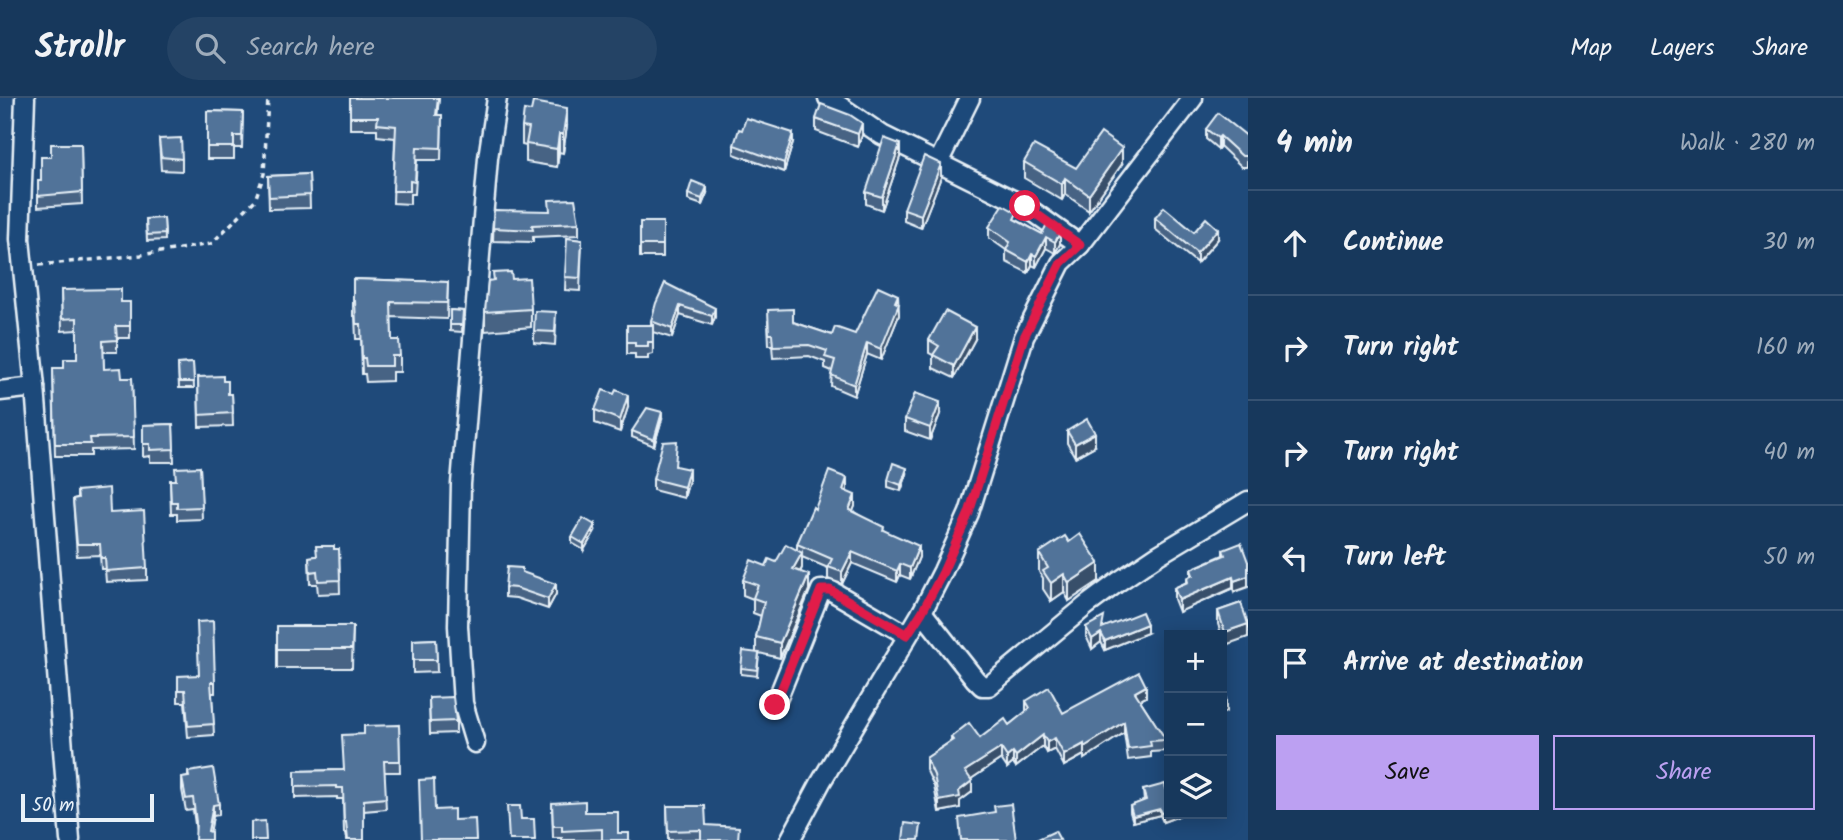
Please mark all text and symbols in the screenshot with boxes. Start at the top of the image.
search box [167,17,657,80]
text: Strollr [35,22,125,75]
text: Search here [247,27,375,69]
icon: search [191,29,229,67]
text: Map [1570,29,1612,68]
text: Layers [1650,29,1714,68]
text: Share [1752,29,1808,68]
text: 4 min [1276,120,1353,168]
text: Walk · 280 m [1680,126,1815,162]
route start [1009,190,1040,221]
text: Continue [1343,222,1444,264]
icon: ahead [1276,224,1314,262]
text: 30 m [1763,225,1815,261]
text: Turn right [1343,327,1459,369]
icon: right [1276,329,1314,367]
text: 160 m [1756,330,1815,366]
text: Turn right [1343,432,1459,474]
icon: right [1276,434,1314,472]
text: 40 m [1763,435,1815,471]
text: Turn left [1343,537,1446,579]
icon: left [1276,539,1314,577]
text: 50 m [1764,540,1815,576]
map controls [1164,630,1227,819]
button: + [1164,630,1227,693]
text: Arrive at destination [1343,642,1583,684]
icon: arrive [1276,644,1314,682]
route end [759,689,790,720]
button: − [1164,693,1227,756]
button: Save [1276,735,1539,810]
button: Share [1553,735,1815,810]
button: layers [1164,756,1227,819]
scale bar [21,791,154,823]
text: 50 m [32,791,74,821]

